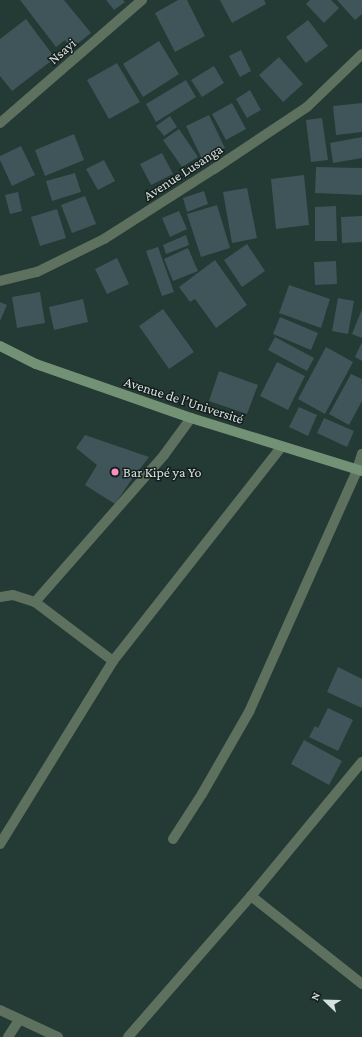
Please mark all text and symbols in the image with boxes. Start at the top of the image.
street label: Nsayi [45,34,79,68]
street label: Avenue Lusanga [140,140,226,204]
street label: Avenue de l’Université [122,373,246,427]
place label: Bar Kipé ya Yo [123,464,201,480]
marker: Bar Kipé ya Yo [110,467,120,477]
north arrow [306,981,346,1021]
text: N [308,991,322,1002]

